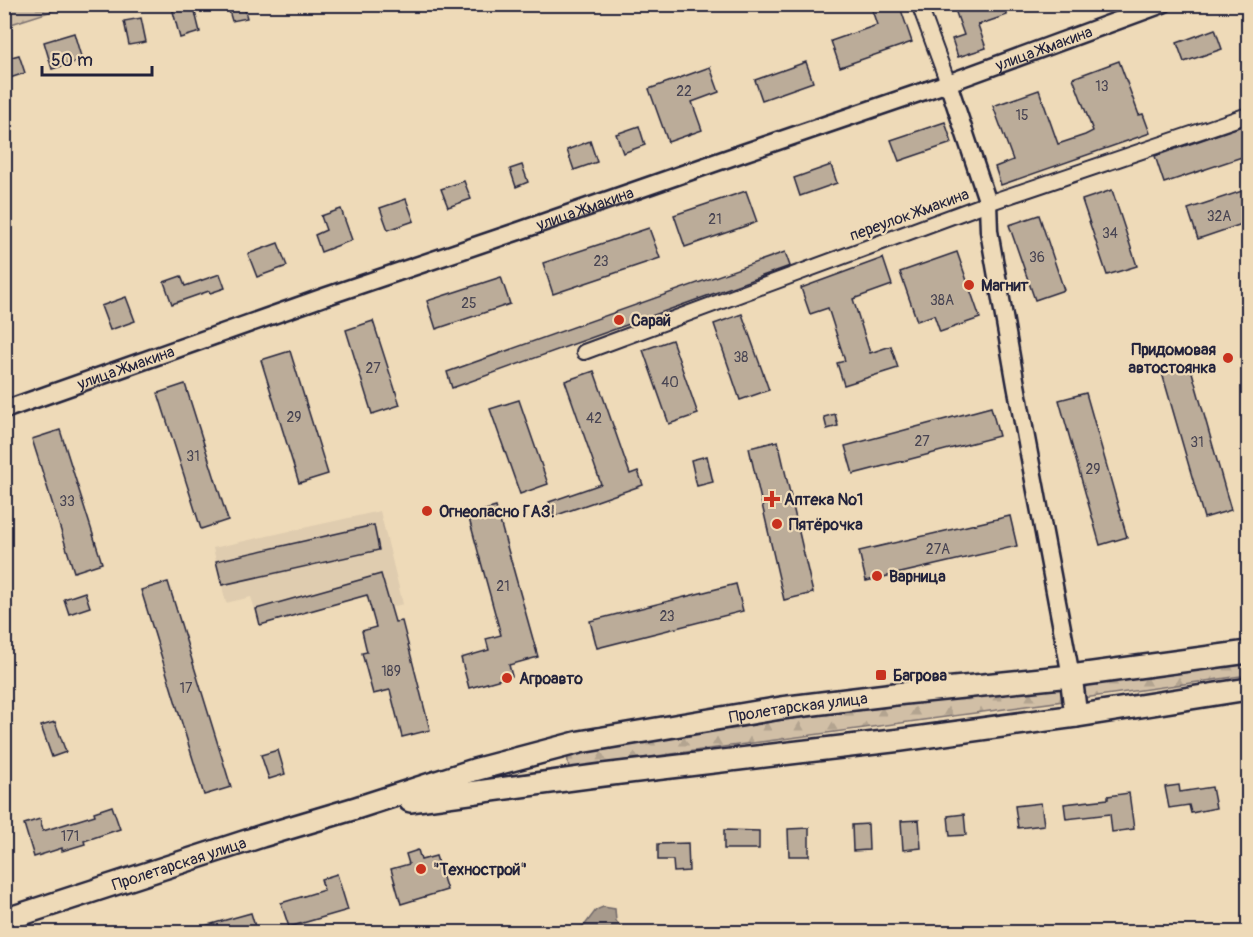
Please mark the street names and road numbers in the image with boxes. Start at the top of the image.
street label: улица Жмакина [992,22,1095,76]
street label: улица Жмакина [533,183,637,235]
street label: переулок Жмакина [847,184,972,246]
street label: улица Жмакина [74,342,177,395]
street label: Пролетарская улица [727,688,869,728]
street label: Пролетарская улица [110,833,249,895]

